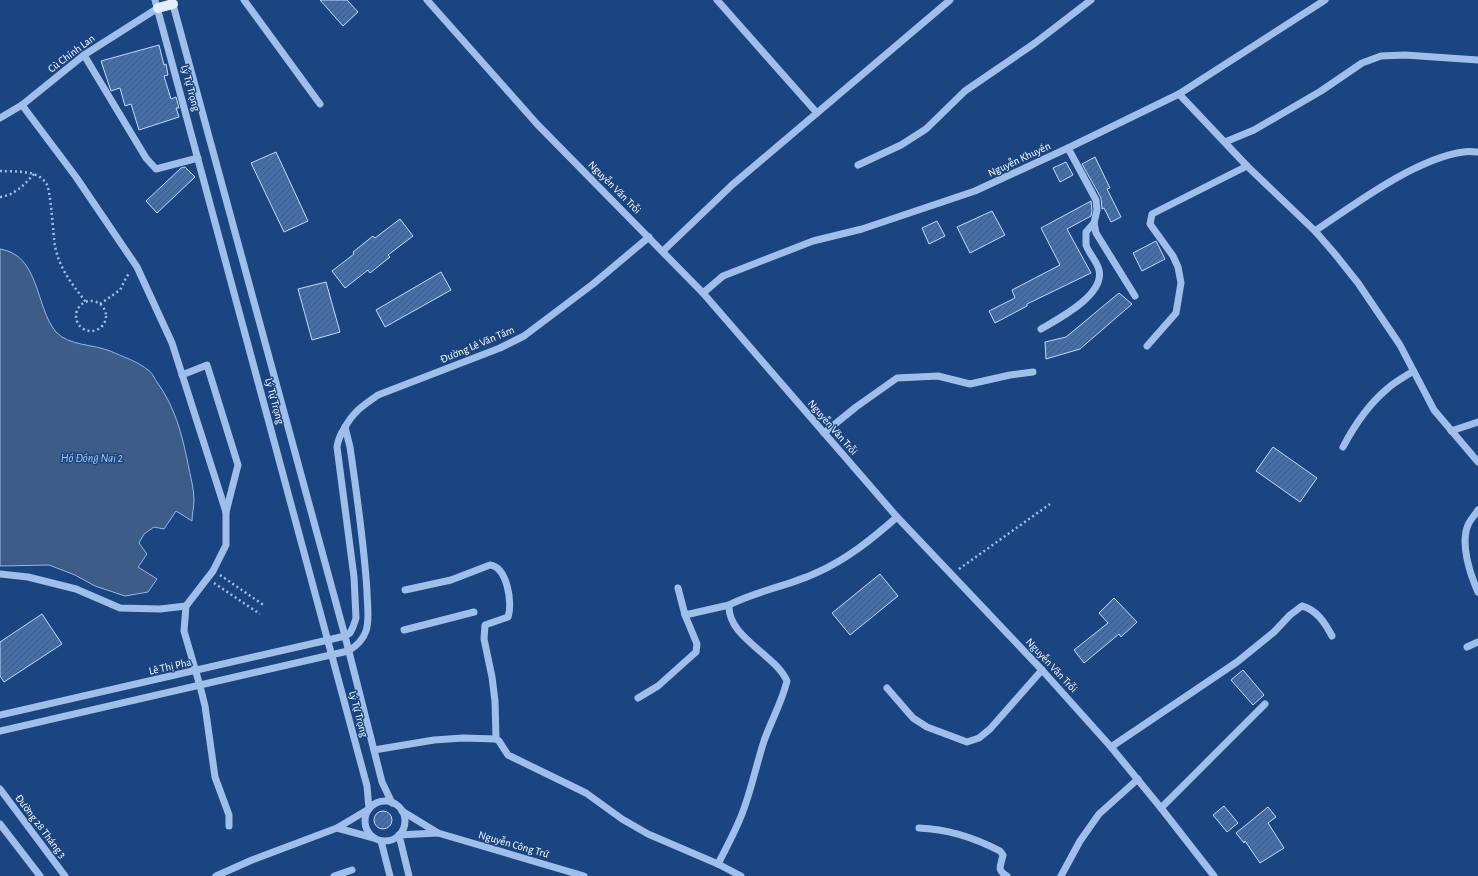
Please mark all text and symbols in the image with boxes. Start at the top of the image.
street label: Cù Chính Lan [46,32,97,75]
street label: Lý Tự Trọng [179,64,202,113]
street label: Nguyễn Khuyến [986,140,1052,179]
street label: Nguyễn Văn Trỗi [586,159,643,216]
street label: Đường Lê Văn Tám [439,324,516,365]
street label: Lý Tự Trọng [263,377,286,426]
street label: Nguyễn Văn Trỗi [806,397,860,457]
water label: Hồ Đồng Nai 2 [61,452,123,464]
street label: Nguyễn Văn Trỗi [1024,636,1079,695]
street label: Lê Thị Pha [148,656,192,677]
street label: Lý Tự Trọng [347,690,370,739]
street label: Đường 28 Tháng 3 [13,792,68,861]
street label: Nguyễn Công Trứ [477,829,551,860]

